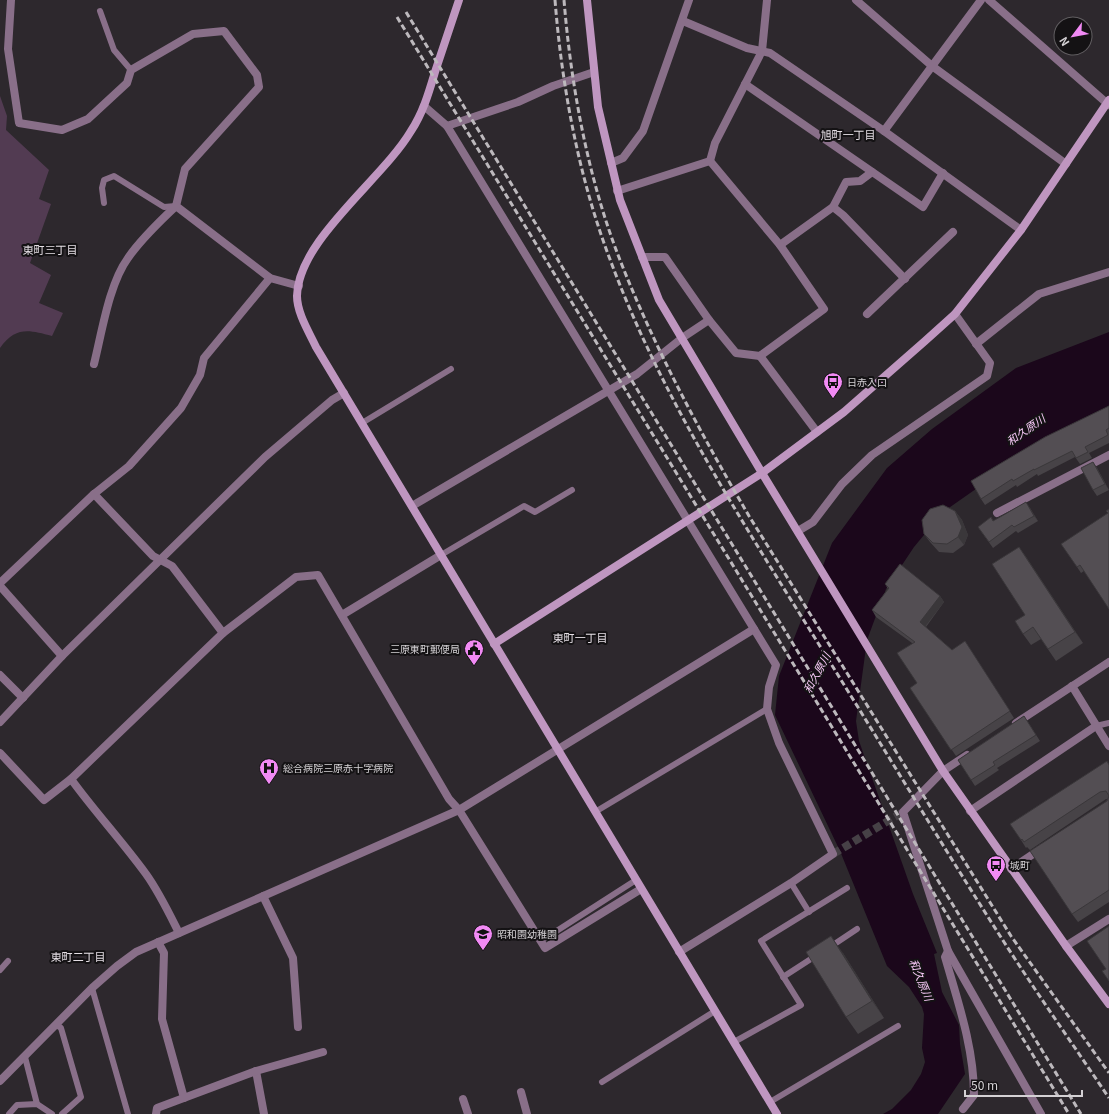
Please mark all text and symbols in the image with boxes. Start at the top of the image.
north arrow [1053,16,1093,56]
text: N [1055,34,1073,50]
district label: 旭町一丁目 [821,126,876,142]
district label: 東町三丁目 [23,241,78,257]
bus stop icon: 日赤入口 [822,371,844,399]
place label: 日赤入口 [847,374,887,389]
water label: 和久原川 [1003,409,1049,448]
district label: 東町一丁目 [553,629,608,645]
public building icon: 三原東町郵便局 [463,638,485,666]
place label: 三原東町郵便局 [390,641,460,656]
water label: 和久原川 [799,648,834,696]
hospital icon: 総合病院三原赤十字病院 [258,757,280,785]
place label: 総合病院三原赤十字病院 [283,760,393,775]
bus stop icon: 城町 [985,854,1007,882]
place label: 城町 [1010,857,1030,872]
school or university icon: 昭和園幼稚園 [472,923,494,951]
place label: 昭和園幼稚園 [497,926,557,941]
district label: 東町二丁目 [51,948,106,964]
water label: 和久原川 [906,956,938,1004]
scale bar [965,1072,1082,1098]
text: 50 m [971,1076,998,1093]

